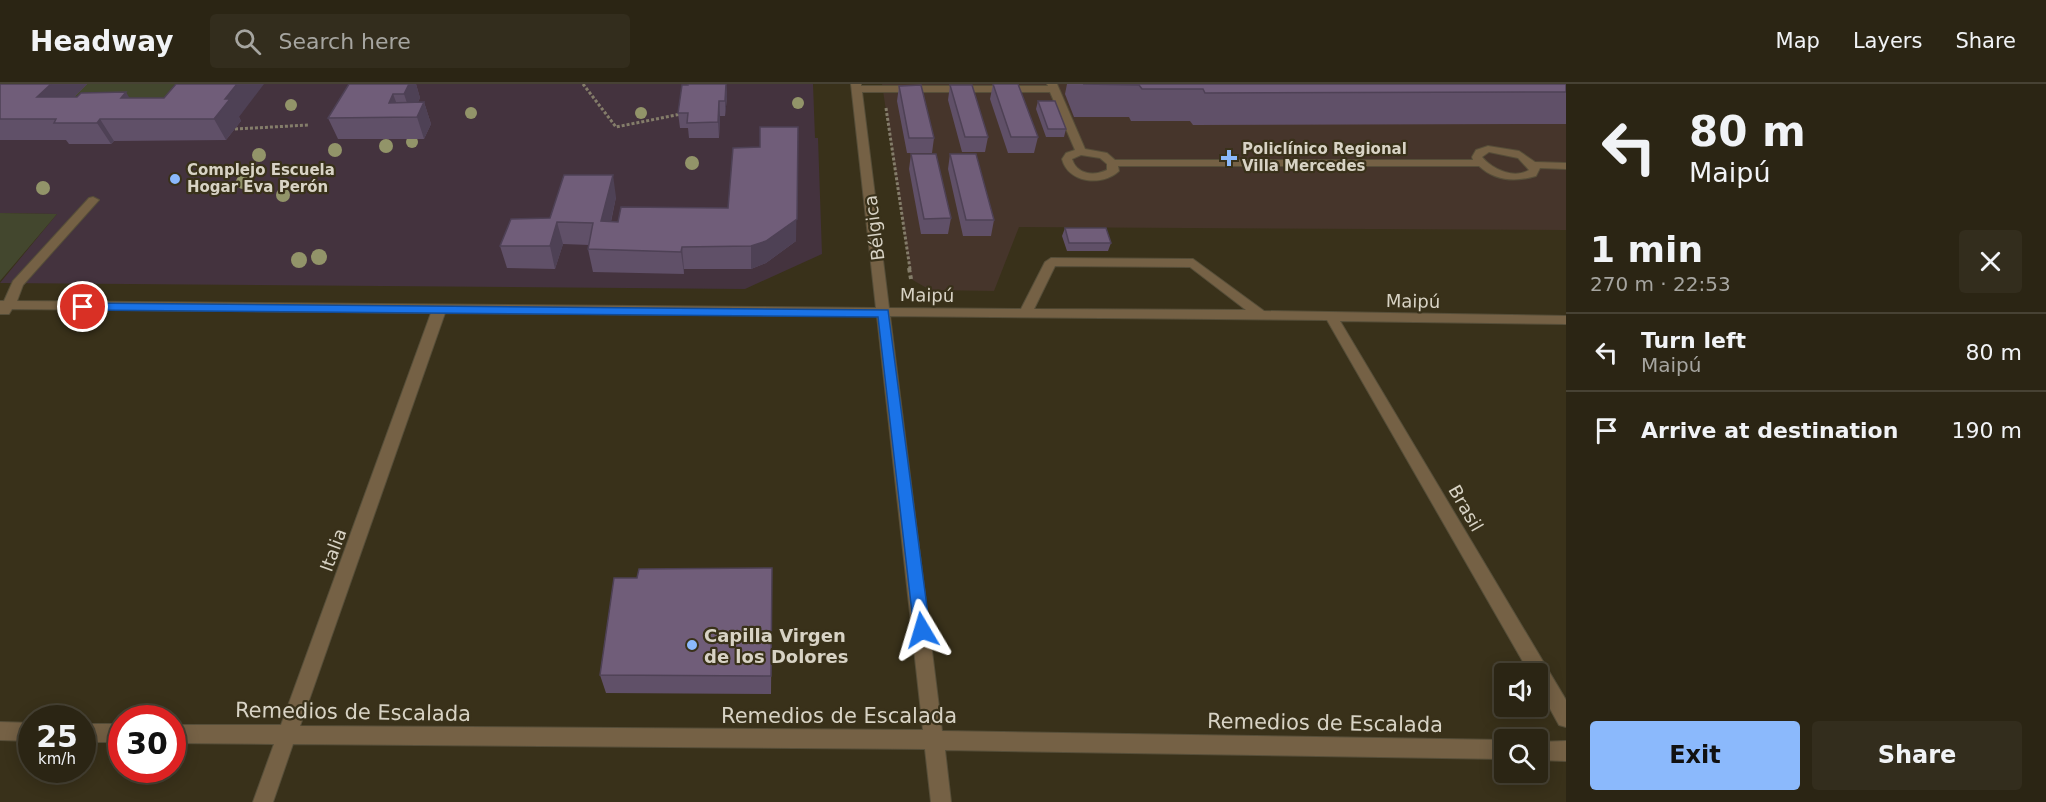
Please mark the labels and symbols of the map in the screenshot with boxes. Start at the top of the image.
place label: Policlínico Regional Villa Mercedes [1242,140,1407,175]
marker: Policlínico Regional Villa Mercedes [1220,149,1238,167]
place label: Complejo Escuela Hogar Eva Perón [187,161,335,196]
marker: Complejo Escuela Hogar Eva Perón [168,172,182,186]
street label: Bélgica [860,194,888,262]
pin [57,281,108,332]
street label: Maipú [900,284,954,306]
street label: Maipú [1386,290,1440,312]
street label: Brasil [1444,481,1488,535]
street label: Italia [316,526,350,574]
position arrow [890,598,954,662]
place label: Capilla Virgen de los Dolores [704,625,849,667]
marker: Capilla Virgen de los Dolores [685,638,699,652]
street label: Remedios de Escalada [235,698,471,726]
street label: Remedios de Escalada [721,704,957,728]
speed limit sign: 30 [108,705,186,783]
street label: Remedios de Escalada [1207,709,1443,737]

